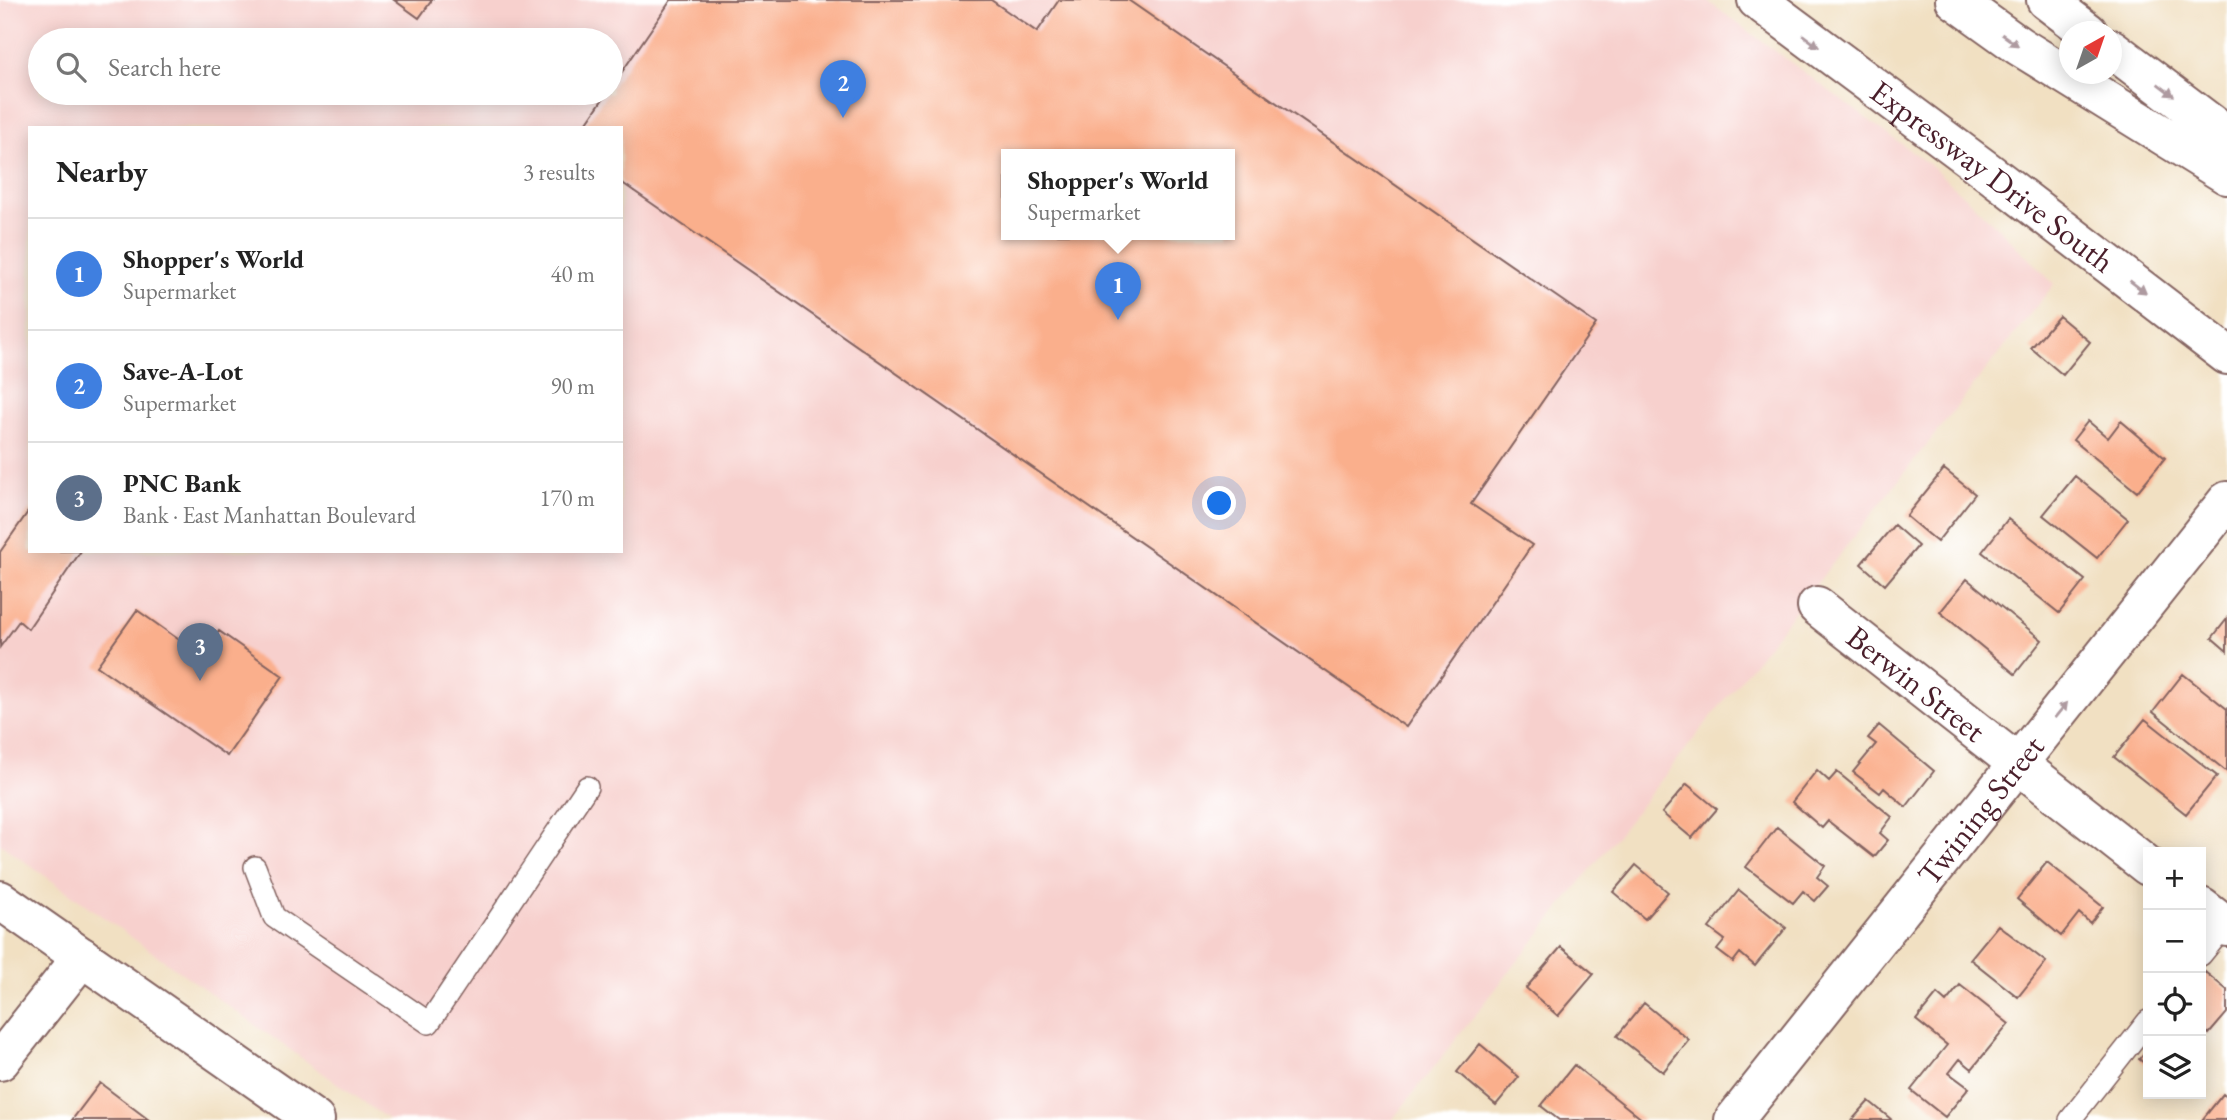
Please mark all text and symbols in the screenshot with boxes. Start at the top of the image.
north arrow [2059,21,2122,84]
search box [28,28,623,105]
one-way arrow [1802,33,1820,48]
one-way arrow [2001,33,2019,47]
icon: search [52,48,90,86]
text: Search here [108,50,221,84]
pin: 2 [820,60,866,118]
street label: Expressway Drive South [1862,70,2123,282]
one-way arrow [2157,83,2175,97]
popup [1001,149,1235,240]
text: Nearby [56,152,148,191]
text: 3 results [523,157,595,187]
text: Shopper's World [1027,163,1209,197]
text: Supermarket [1027,197,1141,227]
text: Shopper's World [123,242,304,276]
text: 1 [73,259,85,289]
text: 40 m [550,259,595,289]
pin: 1 [1095,262,1141,320]
text: Supermarket [123,276,236,306]
one-way arrow [2129,280,2147,295]
text: Save-A-Lot [123,354,243,388]
text: 2 [73,371,85,401]
text: 90 m [550,371,595,401]
text: Supermarket [123,388,236,418]
text: PNC Bank [123,466,241,500]
text: 3 [73,483,85,513]
text: 170 m [539,483,595,513]
your location [1202,486,1236,520]
text: Bank · East Manhattan Boulevard [123,500,416,530]
street label: Berwin Street [1838,616,1994,751]
pin: 3 [177,623,223,681]
one-way arrow [2053,701,2067,719]
street label: Twining Street [1908,727,2053,894]
map controls [2143,847,2206,1099]
button: + [2143,847,2206,910]
button: − [2143,910,2206,973]
button: locate [2143,973,2206,1036]
button: layers [2143,1036,2206,1099]

